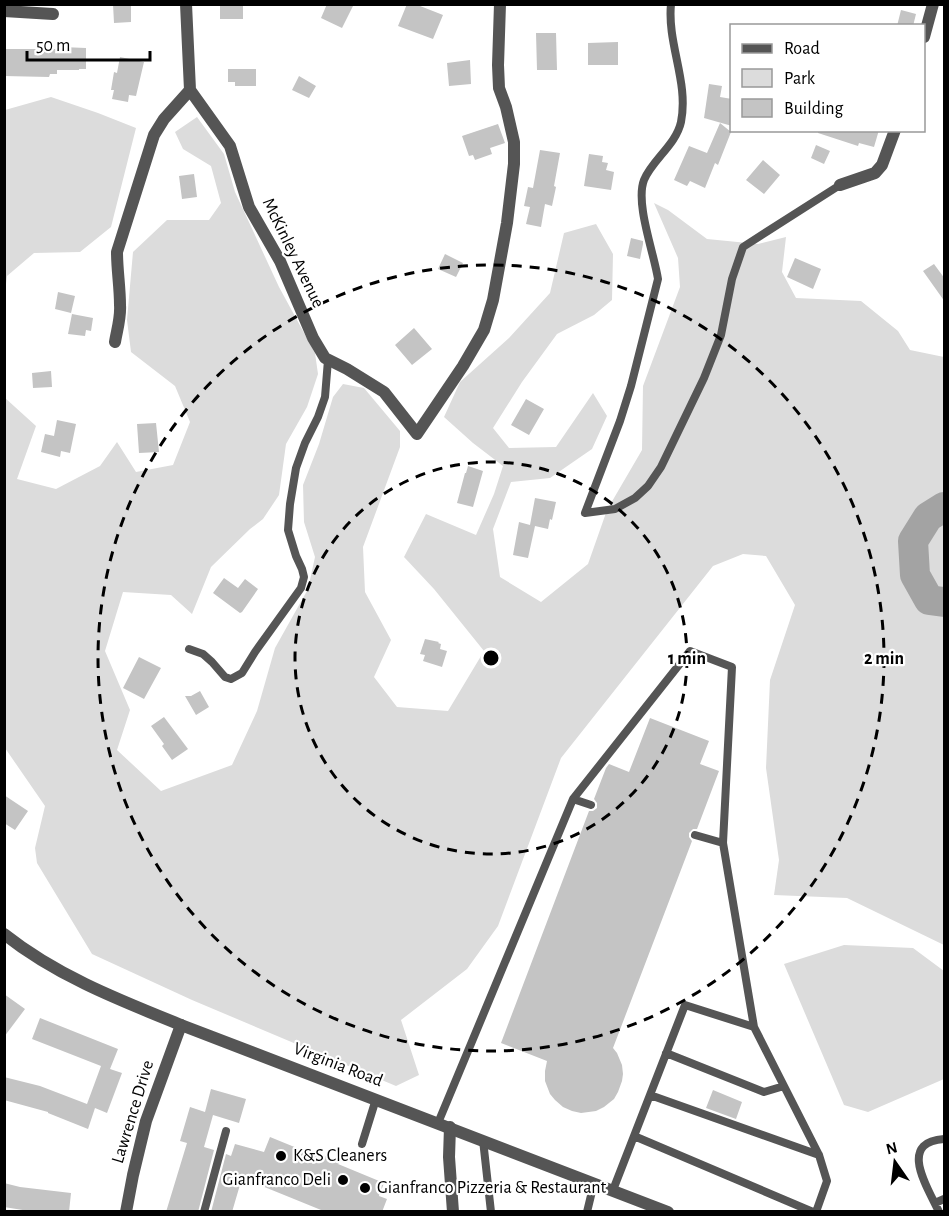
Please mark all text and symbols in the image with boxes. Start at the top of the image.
scale bar [27,24,150,62]
legend [730,24,925,132]
text: 50 m [36,37,70,55]
text: Road [784,40,820,58]
text: Park [784,70,816,88]
text: Building [784,100,844,118]
street label: McKinley Avenue [259,195,327,311]
centre of rings [481,648,501,668]
text: 1 min [668,650,706,668]
text: 2 min [864,650,904,668]
street label: Virginia Road [291,1040,385,1090]
street label: Lawrence Drive [109,1058,157,1166]
north arrow [865,1132,925,1192]
text: N [884,1139,899,1158]
place label: K&S Cleaners [293,1147,387,1165]
marker: K&S Cleaners [274,1149,288,1163]
place label: Gianfranco Deli [223,1171,331,1189]
marker: Gianfranco Deli [336,1173,350,1187]
place label: Gianfranco Pizzeria & Restaurant [377,1179,607,1197]
marker: Gianfranco Pizzeria & Restaurant [358,1181,372,1195]

